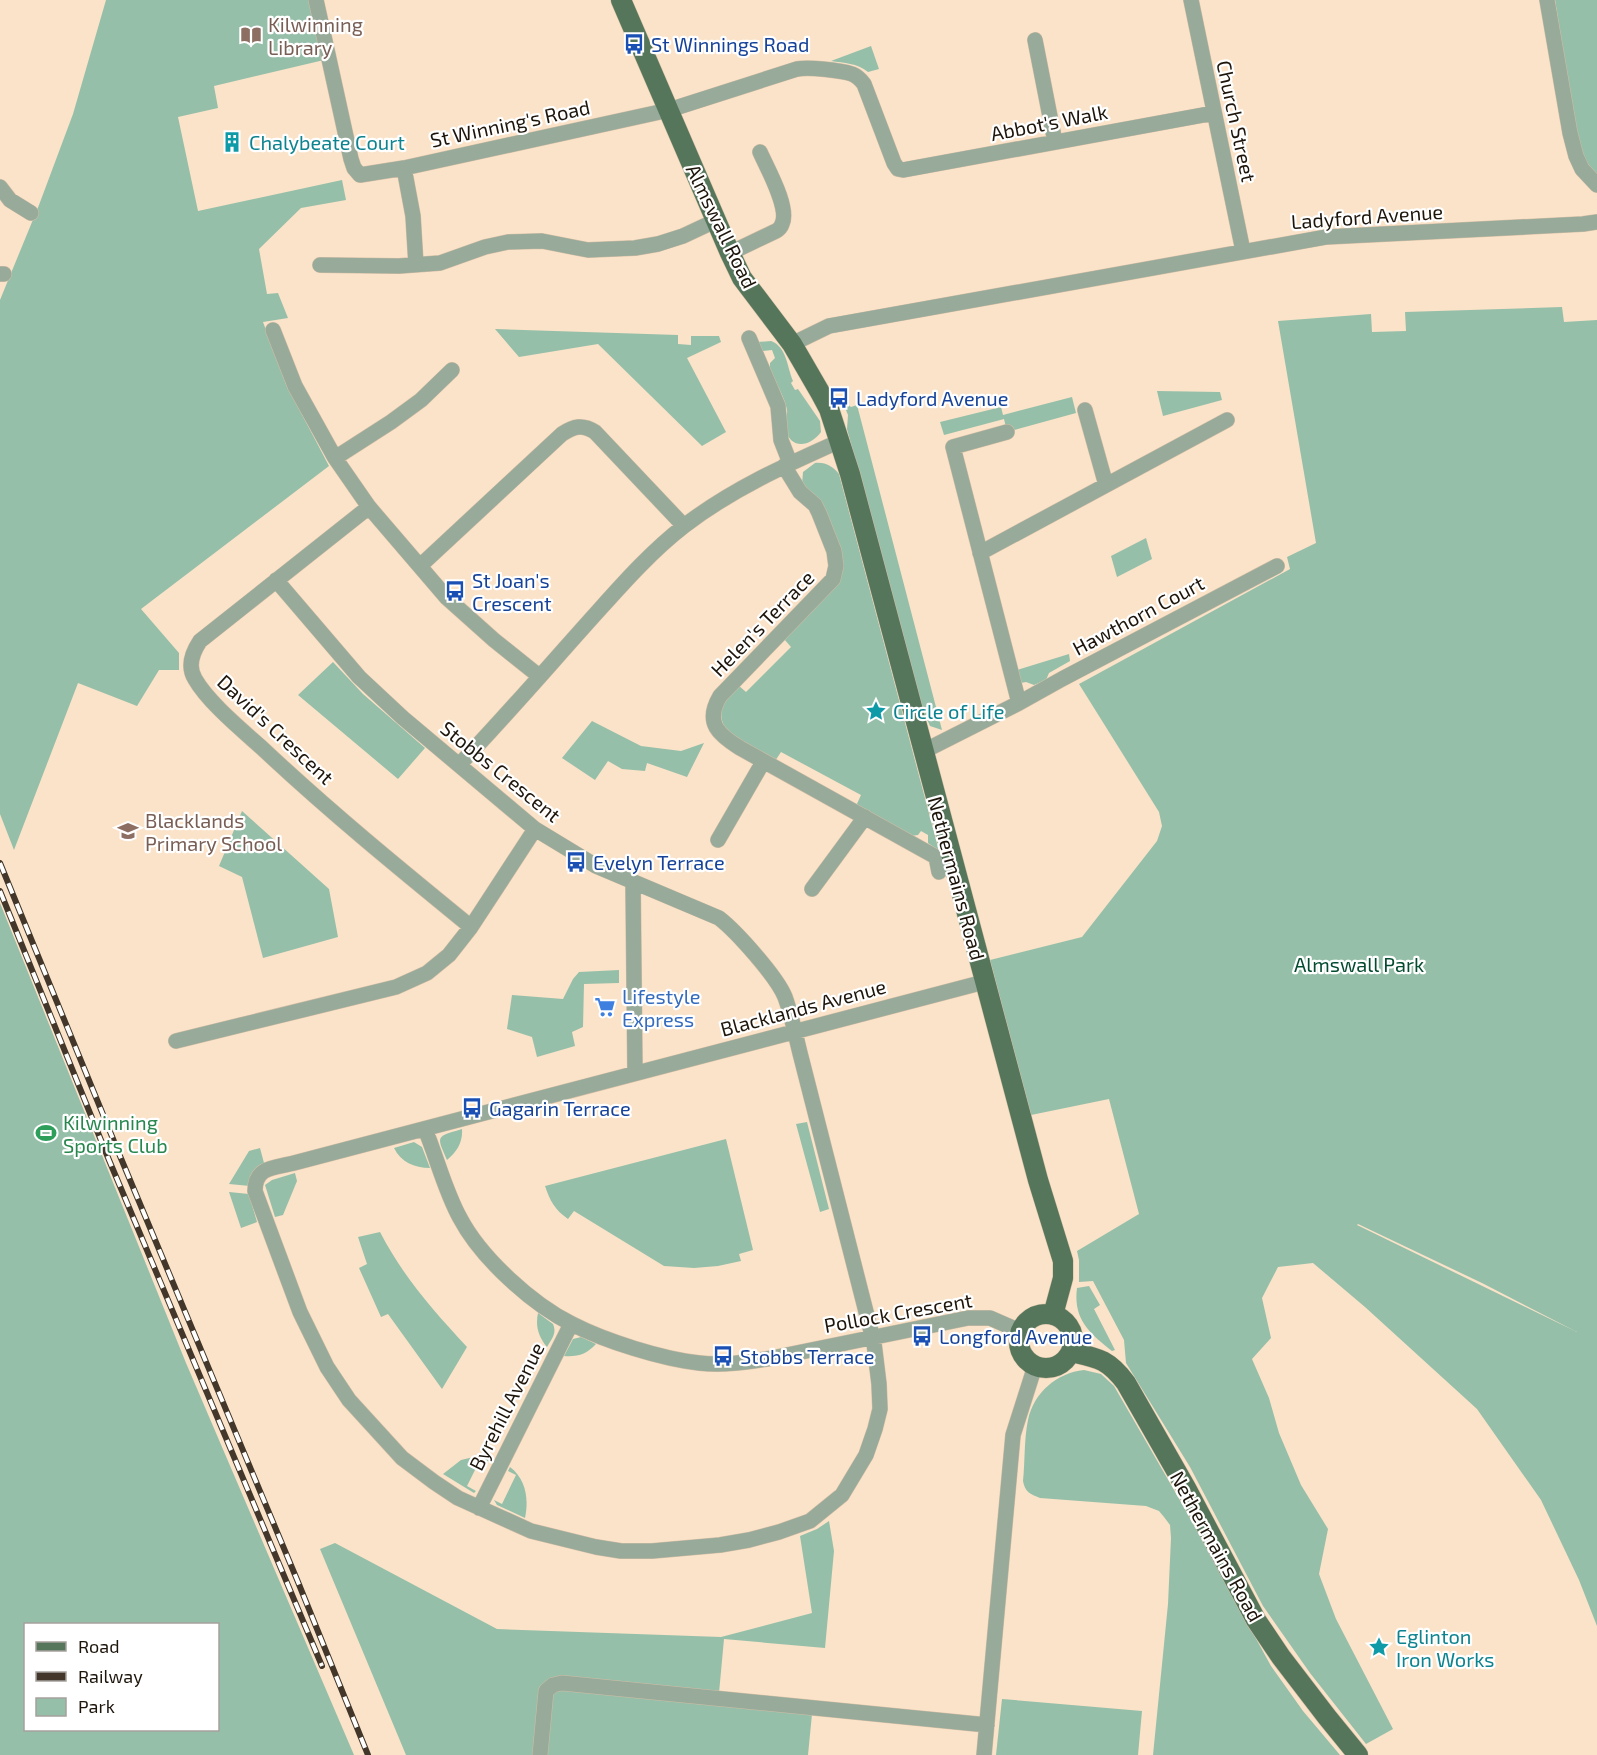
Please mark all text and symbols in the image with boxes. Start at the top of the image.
place label: Kilwinning Library [268,12,363,59]
library icon: Kilwinning Library [239,23,263,47]
bus stop icon: St Winnings Road [622,32,646,56]
place label: St Winnings Road [651,32,810,56]
street label: Church Street [1212,58,1262,184]
street label: St Winning's Road [428,94,592,152]
street label: Abbot's Walk [989,99,1109,145]
building icon: Chalybeate Court [220,130,244,154]
place label: Chalybeate Court [249,130,405,154]
street label: Almswall Road [682,160,762,292]
street label: Ladyford Avenue [1290,199,1444,233]
bus stop icon: Ladyford Avenue [827,386,851,410]
place label: Ladyford Avenue [856,386,1008,410]
street label: Helen's Terrace [705,565,819,681]
place label: St Joan's Crescent [472,568,552,615]
street label: Hawthorn Court [1068,570,1208,660]
bus stop icon: St Joan's Crescent [443,579,467,603]
street label: David's Crescent [213,669,339,789]
place icon: Circle of Life [864,699,888,723]
place label: Circle of Life [893,699,1004,723]
street label: Stobbs Crescent [436,715,566,827]
street label: Nethermains Road [924,793,990,963]
place label: Blacklands Primary School [145,808,282,855]
school or university icon: Blacklands Primary School [116,819,140,843]
bus stop icon: Evelyn Terrace [564,850,588,874]
place label: Evelyn Terrace [593,850,725,874]
park label: Almswall Park [1294,952,1424,976]
street label: Blacklands Avenue [718,973,888,1041]
place label: Lifestyle Express [622,984,700,1031]
supermarket icon: Lifestyle Express [593,995,617,1019]
bus stop icon: Gagarin Terrace [460,1096,484,1120]
place label: Gagarin Terrace [489,1096,631,1120]
place label: Kilwinning Sports Club [63,1110,168,1157]
sports icon: Kilwinning Sports Club [34,1121,58,1145]
street label: Pollock Crescent [822,1287,974,1337]
bus stop icon: Longford Avenue [910,1324,934,1348]
place label: Longford Avenue [939,1324,1092,1348]
street label: Byrehill Avenue [463,1338,549,1474]
bus stop icon: Stobbs Terrace [711,1344,735,1368]
place label: Stobbs Terrace [740,1344,875,1368]
street label: Nethermains Road [1166,1466,1268,1626]
legend [24,1623,219,1731]
place label: Eglinton Iron Works [1396,1624,1495,1671]
text: Road [78,1635,119,1657]
place icon: Eglinton Iron Works [1367,1635,1391,1659]
text: Railway [78,1665,143,1687]
text: Park [78,1695,115,1717]

